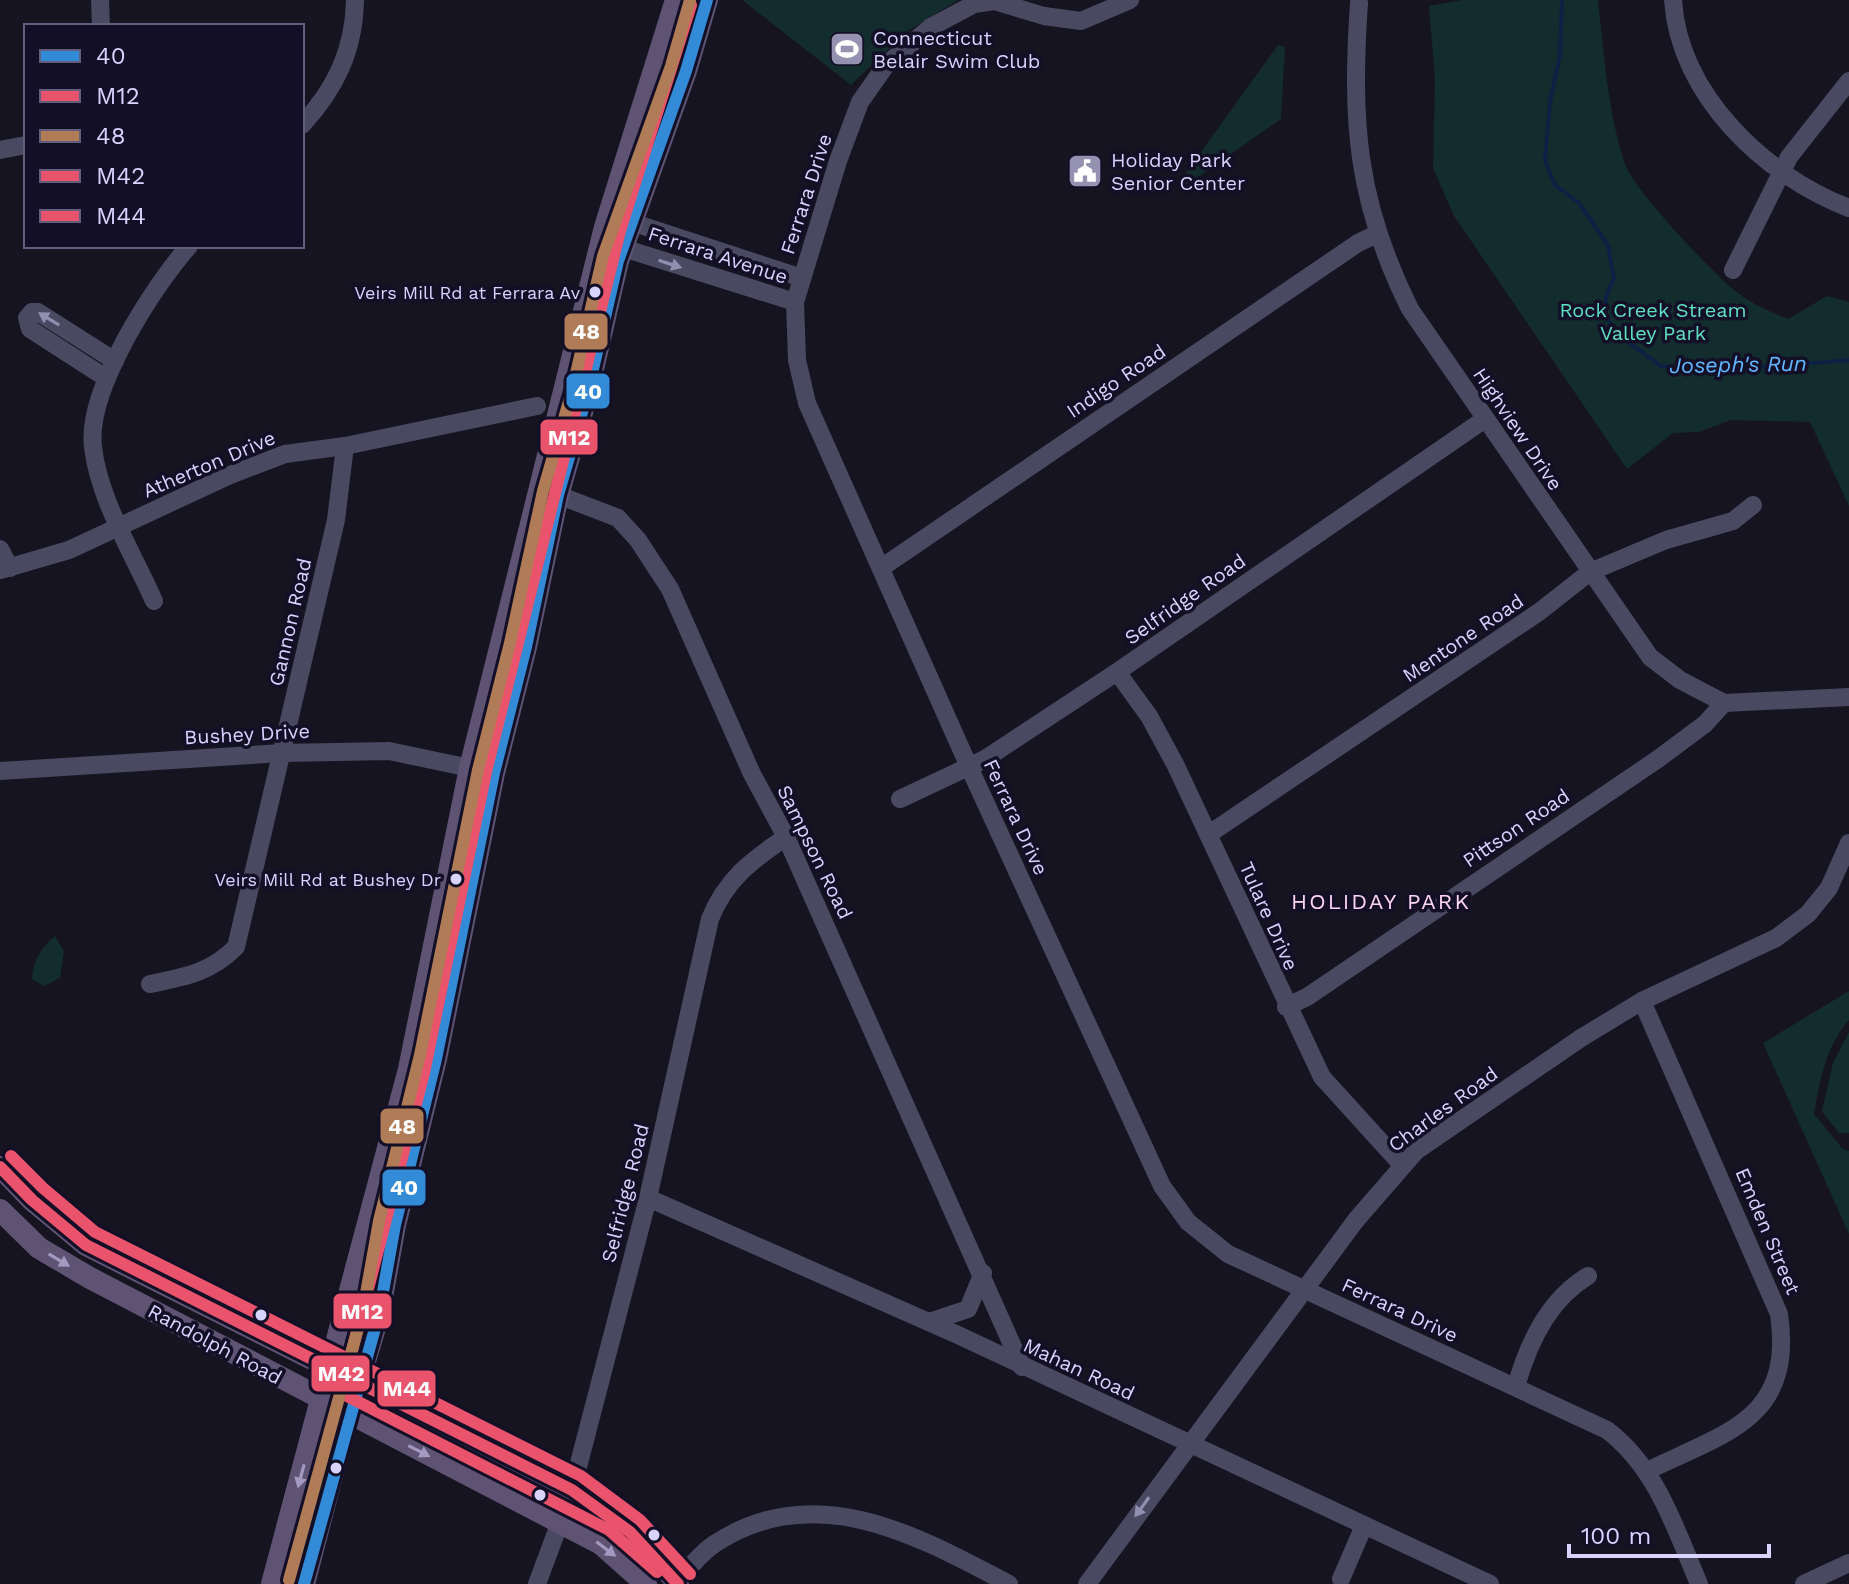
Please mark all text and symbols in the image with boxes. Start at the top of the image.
legend [24,24,304,248]
place label: Connecticut Belair Swim Club [873,26,1040,73]
sports icon: Connecticut Belair Swim Club [828,30,866,68]
text: 40 [96,42,126,70]
text: M12 [96,82,140,110]
text: 48 [96,122,125,150]
street label: Ferrara Drive [775,131,837,257]
place label: Holiday Park Senior Center [1111,148,1245,195]
public building icon: Holiday Park Senior Center [1066,152,1104,190]
text: M42 [96,162,145,190]
text: M44 [96,202,146,230]
street label: Ferrara Avenue [645,221,791,289]
one-way arrow [658,259,682,271]
place label: Veirs Mill Rd at Ferrara Av [354,282,581,303]
marker: Veirs Mill Rd at Ferrara Av [587,284,603,300]
park label: Rock Creek Stream Valley Park [1559,298,1747,345]
line badge: 48 [563,312,609,351]
one-way arrow [38,313,60,327]
text: 48 [572,319,600,344]
street label: Indigo Road [1062,339,1170,423]
water label: Joseph's Run [1669,351,1807,378]
street label: Highview Drive [1468,363,1568,495]
line badge: 40 [565,372,611,410]
text: 40 [574,379,602,404]
line badge: M12 [539,418,599,456]
street label: Atherton Drive [139,425,279,503]
text: M12 [548,425,590,450]
street label: Selfridge Road [1120,548,1250,650]
street label: Gannon Road [264,556,316,688]
street label: Mentone Road [1398,589,1528,687]
street label: Bushey Drive [184,719,310,749]
street label: Ferrara Drive [979,755,1053,879]
street label: Sampson Road [772,781,858,923]
street label: Pittson Road [1458,784,1574,872]
street label: Tulare Drive [1234,858,1304,974]
place label: Veirs Mill Rd at Bushey Dr [214,869,441,890]
marker: Veirs Mill Rd at Bushey Dr [448,871,464,887]
district label: HOLIDAY PARK [1291,889,1471,914]
street label: Charles Road [1384,1061,1502,1157]
line badge: 48 [379,1107,425,1145]
text: 48 [388,1114,416,1139]
street label: Selfridge Road [596,1121,654,1265]
street label: Emden Street [1731,1164,1806,1299]
line badge: 40 [381,1168,427,1207]
text: 40 [390,1175,418,1200]
one-way arrow [48,1253,70,1267]
street label: Ferrara Drive [1338,1273,1462,1347]
line badge: M12 [332,1292,393,1330]
street label: Randolph Road [144,1299,286,1389]
text: M12 [341,1299,383,1324]
unlabelled marker [253,1307,269,1323]
street label: Mahan Road [1020,1333,1138,1405]
line badge: M42 [310,1354,371,1393]
text: M42 [317,1361,365,1386]
line badge: M44 [376,1369,437,1408]
text: M44 [383,1376,431,1401]
one-way arrow [407,1444,430,1458]
unlabelled marker [328,1460,344,1476]
one-way arrow [294,1465,307,1489]
unlabelled marker [532,1487,548,1503]
one-way arrow [1135,1496,1151,1517]
scale bar [1569,1508,1769,1558]
text: 100 m [1581,1522,1651,1550]
unlabelled marker [646,1527,662,1543]
one-way arrow [595,1541,617,1557]

